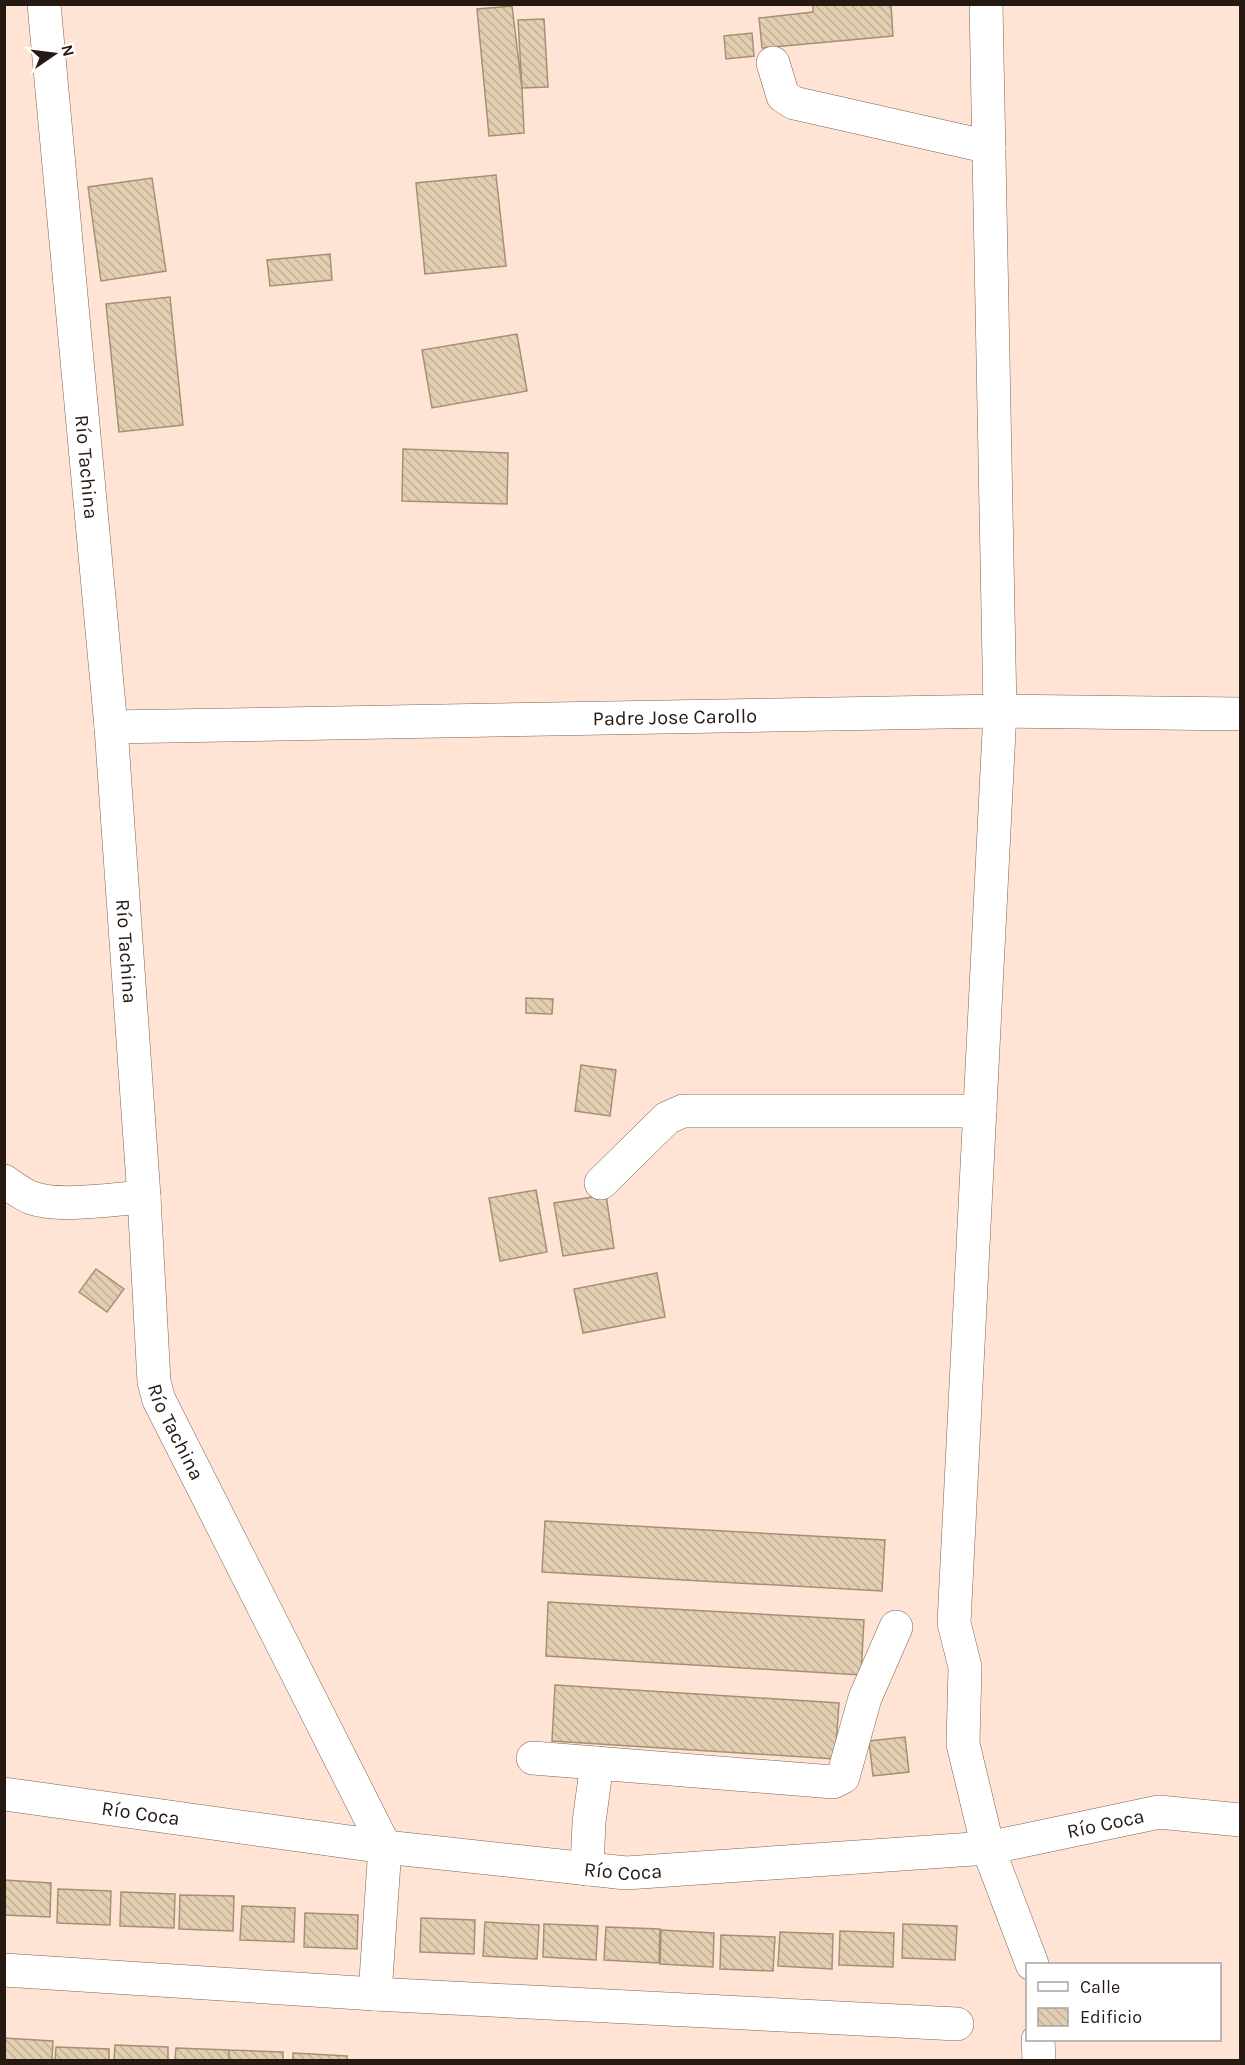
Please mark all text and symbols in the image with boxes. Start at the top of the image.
north arrow [24,24,84,84]
text: N [57,43,79,58]
street label: Río Tachina [71,414,103,520]
street label: Padre Jose Carollo [593,704,757,730]
street label: Río Tachina [112,898,142,1004]
street label: Río Tachina [143,1381,209,1484]
street label: Río Coca [100,1796,181,1830]
street label: Río Coca [1065,1804,1146,1843]
street label: Río Coca [583,1857,663,1885]
legend [1026,1963,1221,2041]
text: Calle [1080,1976,1120,1998]
text: Edificio [1080,2006,1142,2028]

